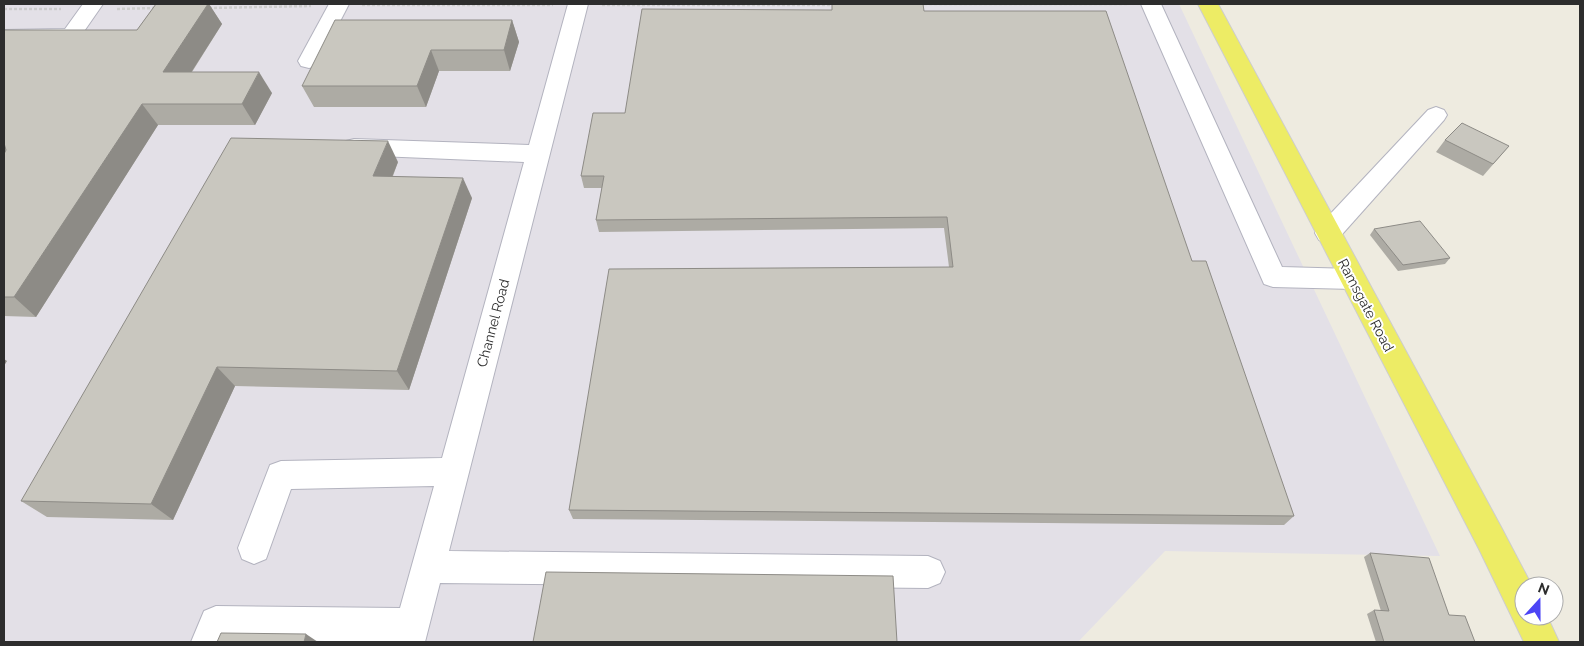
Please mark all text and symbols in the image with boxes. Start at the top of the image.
street label: Ramsgate Road [1335,256,1397,354]
street label: Channel Road [474,277,512,369]
north arrow [1514,576,1564,626]
text: N [1536,579,1552,598]

